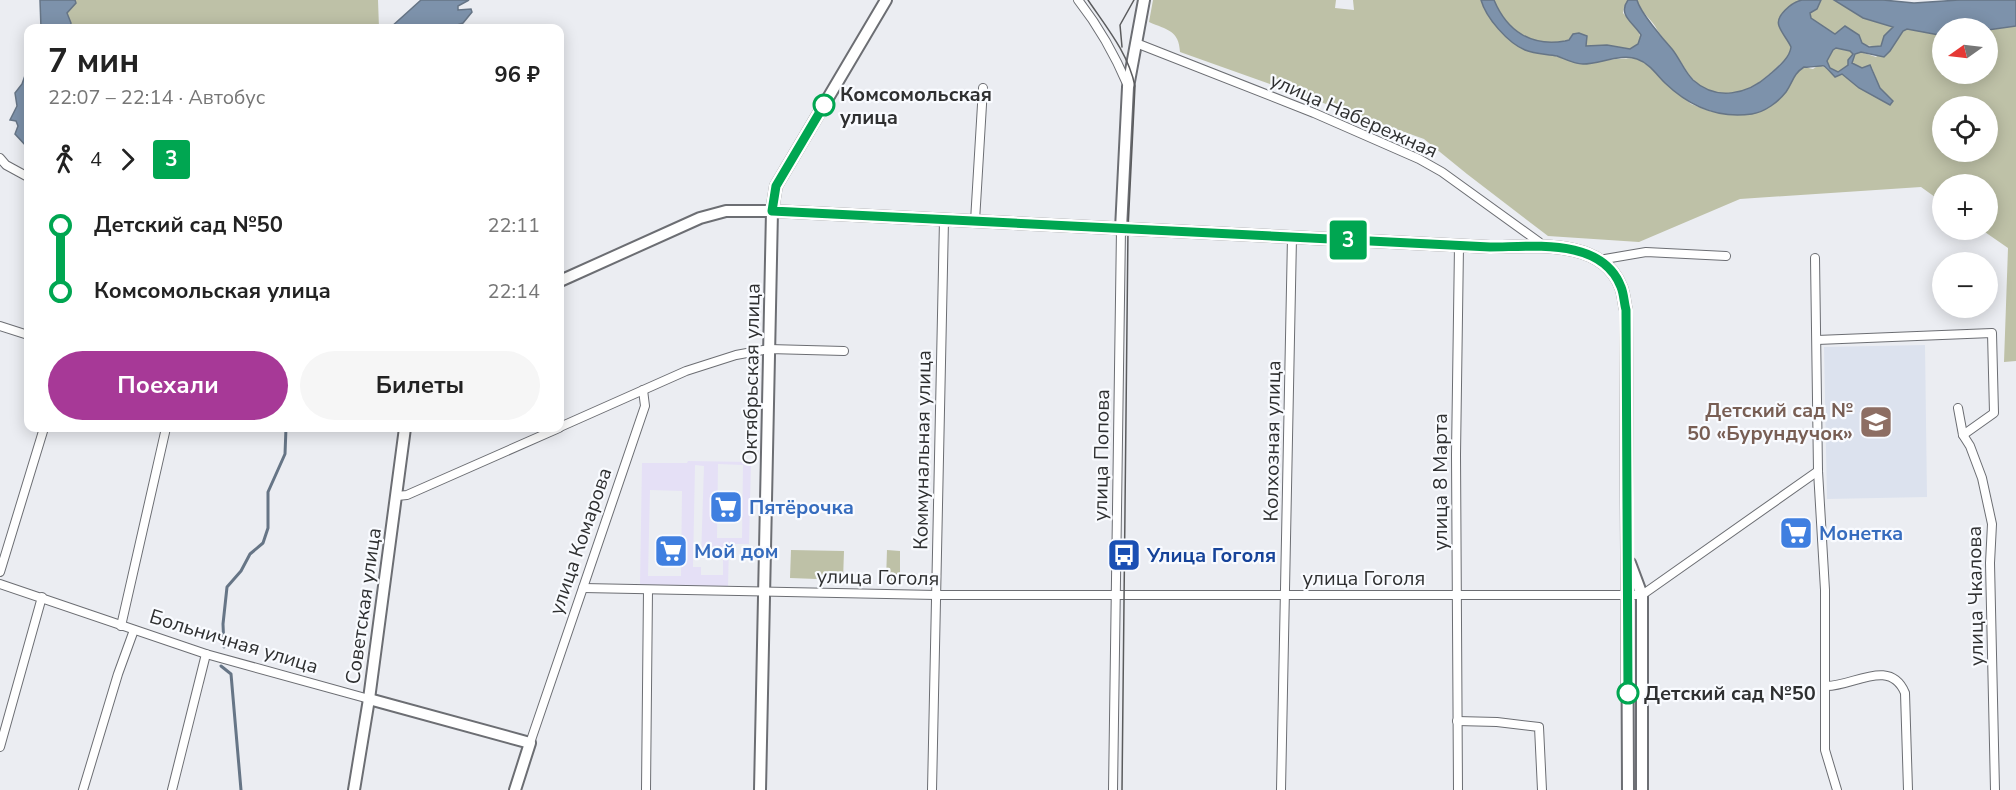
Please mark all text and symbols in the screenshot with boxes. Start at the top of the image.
north arrow [1932,18,1998,84]
map controls [1932,18,1998,318]
text: 7 мин [48,39,139,84]
text: 96 ₽ [494,60,540,90]
street label: улица Набережная [1266,66,1442,165]
place label: Комсомольская улица [840,81,992,131]
text: 22:07 – 22:14 · Автобус [48,84,265,111]
marker: Комсомольская улица [813,94,835,116]
button: locate [1932,96,1998,162]
icon: walk [48,143,81,176]
icon: forward [111,143,144,176]
text: 3 [165,145,178,173]
text: 4 [90,146,102,173]
button: + [1932,174,1998,240]
text: Детский сад №50 [94,210,283,240]
text: 22:11 [487,212,540,239]
line badge: 3 [1328,220,1368,260]
text: 3 [1342,226,1354,254]
button: − [1932,252,1998,318]
text: Комсомольская улица [94,276,331,306]
text: 22:14 [487,278,540,305]
street label: Октябрьская улица [736,283,767,465]
street label: Коммунальная улица [907,350,938,550]
button: Поехали [48,351,288,420]
button: Билеты [300,351,540,420]
street label: Колхозная улица [1258,360,1287,522]
street label: улица Попова [1087,389,1116,521]
place label: Детский сад № 50 «Бурундучок» [1687,397,1853,447]
school or university icon: Детский сад № 50 «Бурундучок» [1858,404,1894,440]
street label: улица 8 Марта [1427,413,1454,551]
street label: улица Комарова [543,464,618,618]
supermarket icon: Пятёрочка [708,489,744,525]
place label: Пятёрочка [749,494,854,521]
supermarket icon: Монетка [1778,515,1814,551]
place label: Монетка [1819,520,1903,547]
street label: Советская улица [339,526,388,686]
street label: улица Чкалова [1961,526,1990,666]
supermarket icon: Мой дом [653,533,689,569]
bus stop icon: Улица Гоголя [1106,537,1142,573]
place label: Мой дом [694,538,779,565]
place label: Улица Гоголя [1146,542,1276,569]
street label: улица Гоголя [816,563,940,592]
street label: улица Гоголя [1303,565,1425,592]
street label: Больничная улица [146,603,322,680]
place label: Детский сад №50 [1644,680,1816,707]
marker: Детский сад №50 [1617,682,1639,704]

